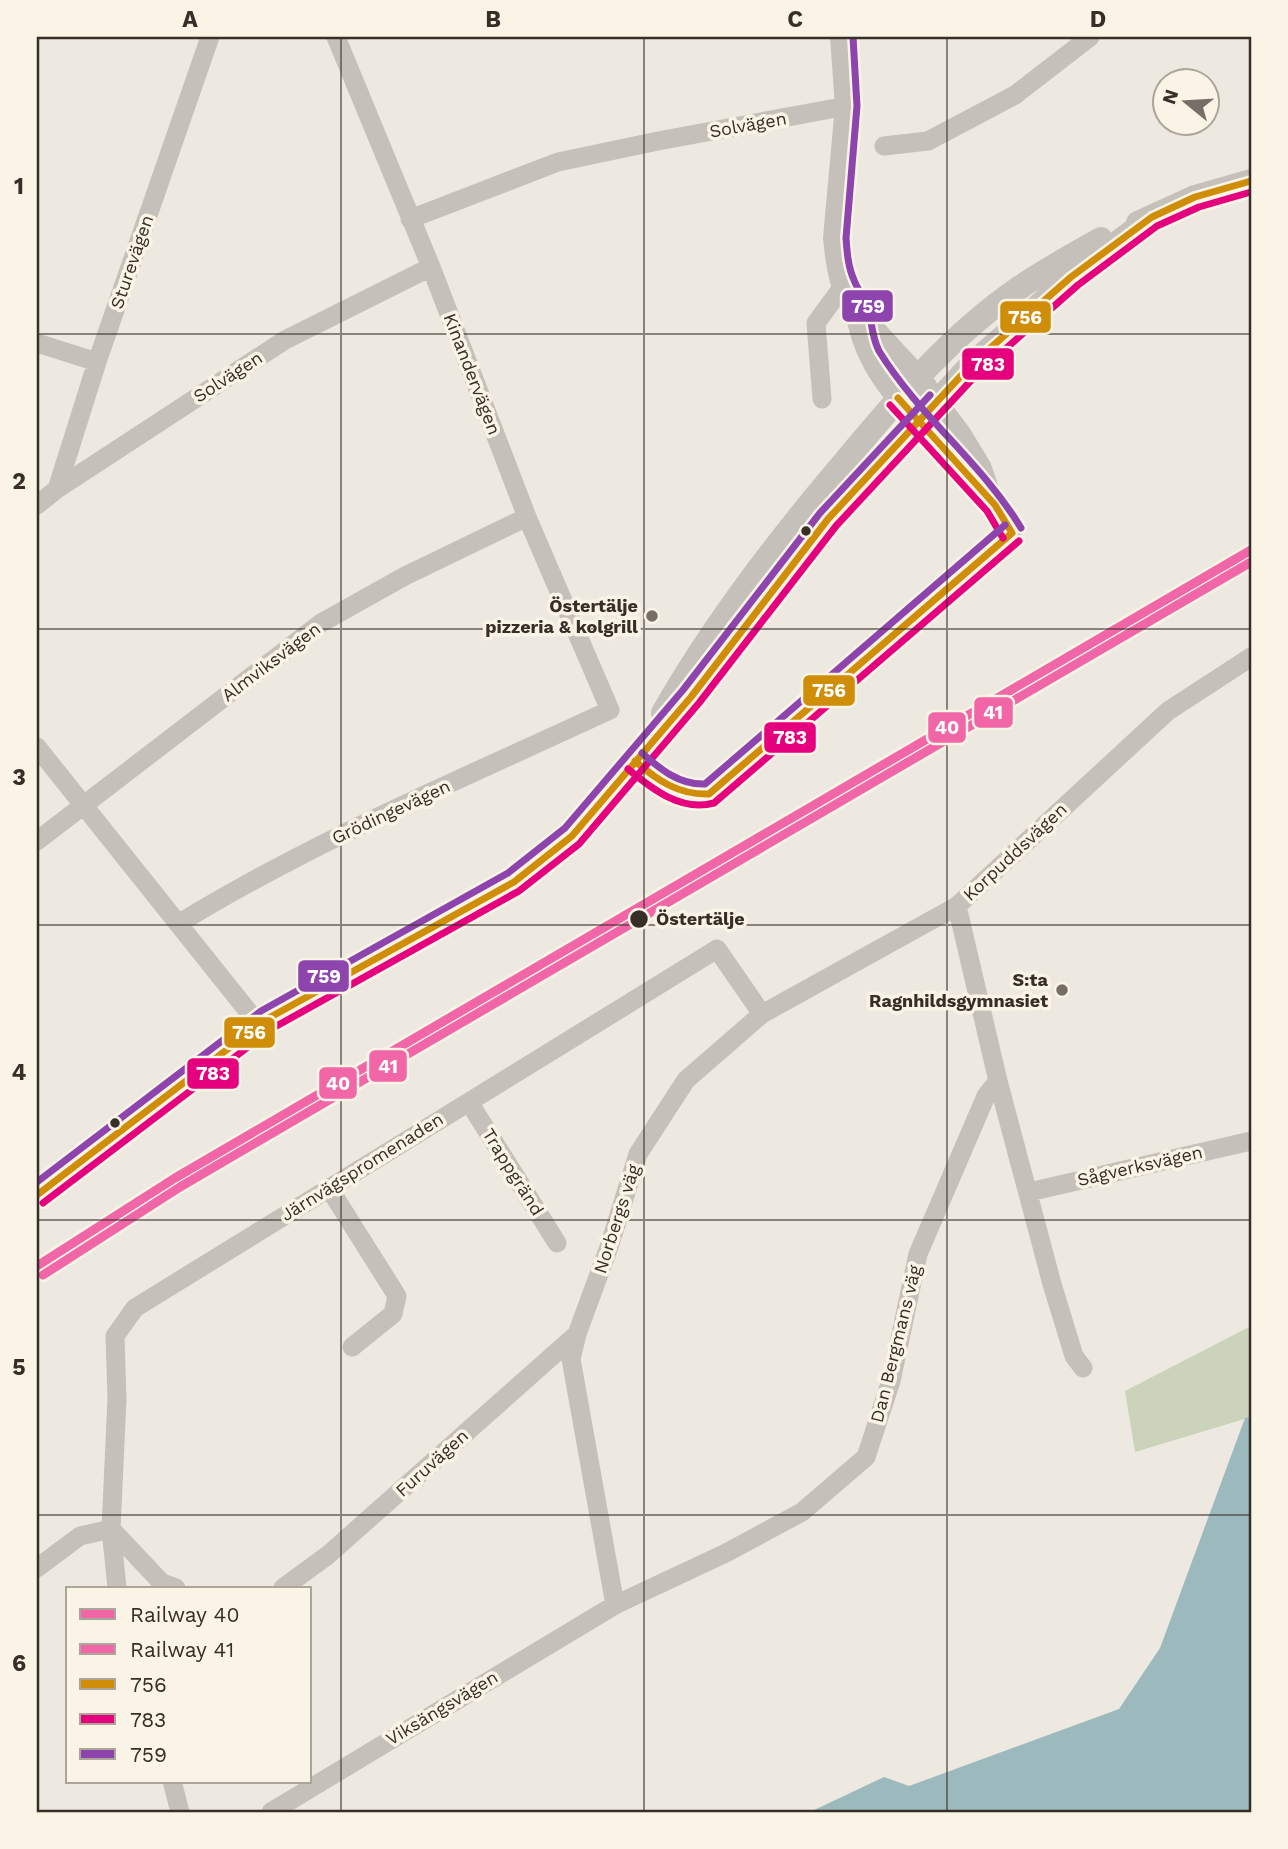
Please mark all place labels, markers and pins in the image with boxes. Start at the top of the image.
unlabelled marker [799,524,813,538]
place label: Östertälje pizzeria & kolgrill [485,595,638,637]
marker: Östertälje pizzeria & kolgrill [644,608,660,624]
marker: Östertälje [628,908,650,930]
place label: Östertälje [656,908,745,929]
place label: S:ta Ragnhildsgymnasiet [869,969,1049,1011]
marker: S:ta Ragnhildsgymnasiet [1054,982,1070,998]
unlabelled marker [108,1116,122,1130]

